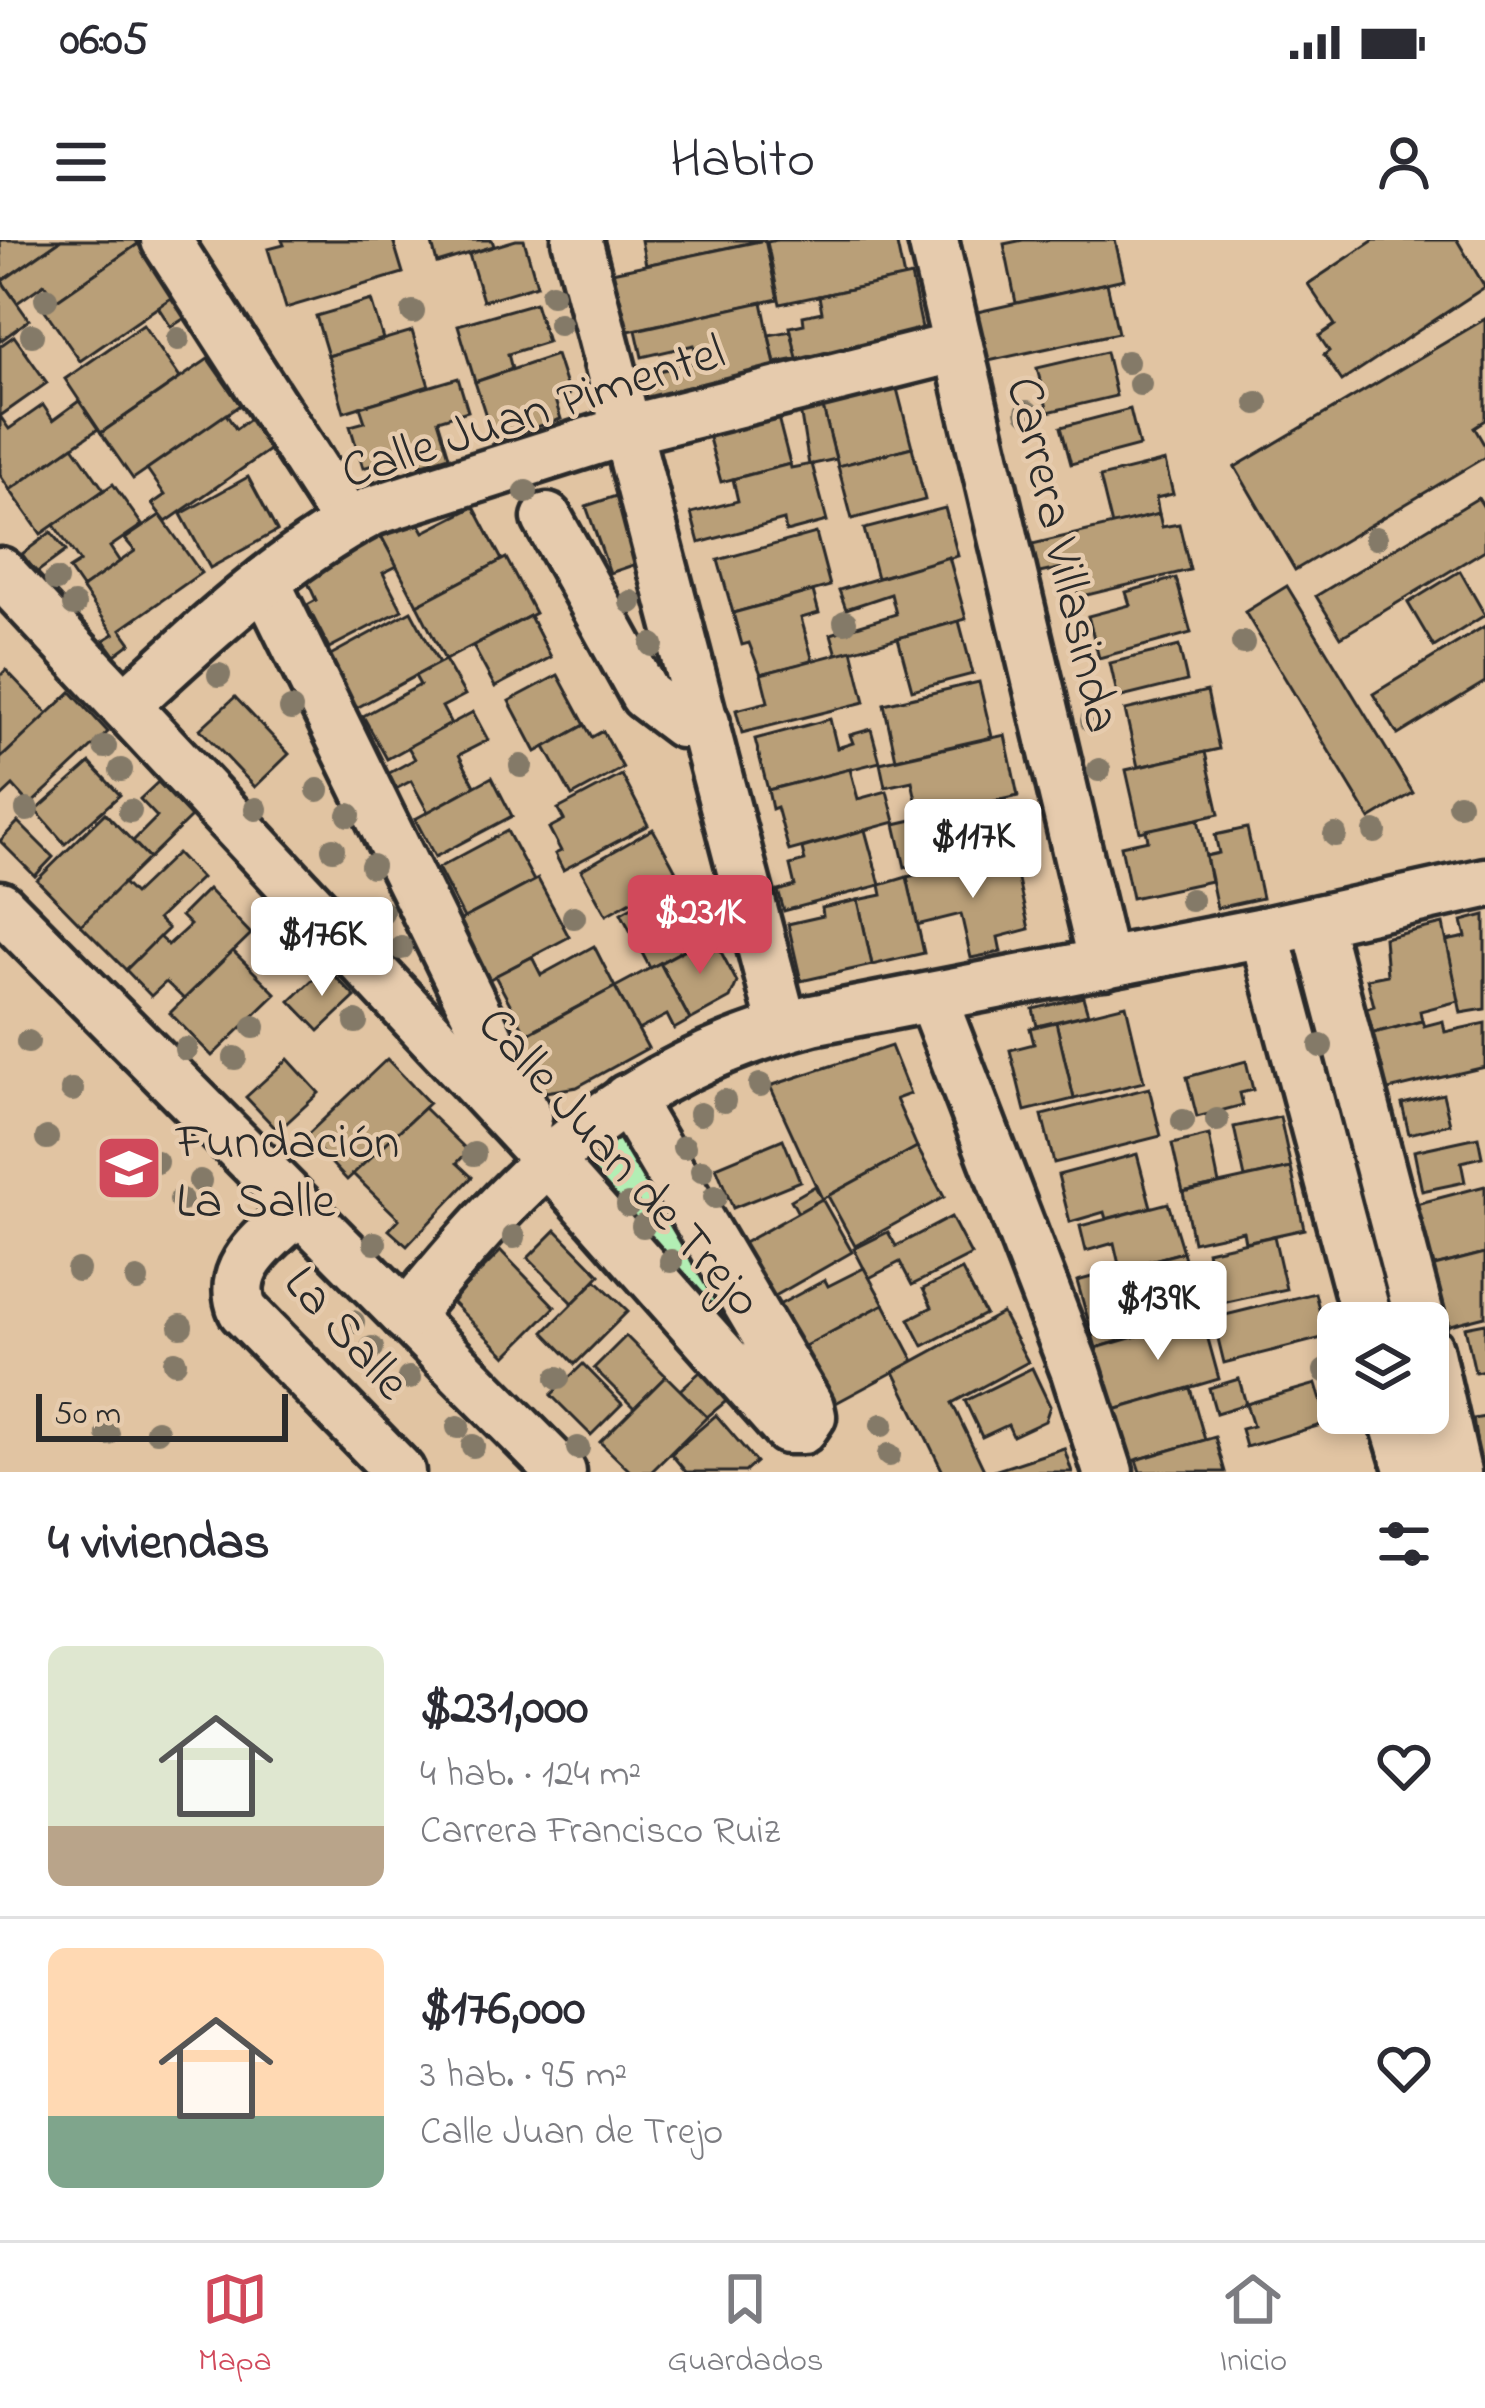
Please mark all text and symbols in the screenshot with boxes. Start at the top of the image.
text: 06:05 [60,9,148,75]
text: Habito [670,123,815,201]
icon: menu [48,129,114,195]
icon: person [1371,129,1437,195]
street label: Calle Juan Pimentel [332,317,735,512]
street label: Carrera Villasinda [983,370,1138,741]
pin: $117K [889,799,1057,901]
text: $117K [931,809,1015,866]
pin: $231K [616,875,784,977]
text: $231K [655,885,745,942]
pin: $176K [238,897,406,999]
text: $176K [278,907,366,964]
street label: Calle Juan de Trejo [457,991,778,1336]
place label: Fundación La Salle [174,1107,399,1241]
school or university icon: Fundación La Salle [94,1133,164,1203]
street label: La Salle [264,1250,426,1419]
pin: $139K [1074,1261,1242,1363]
text: $139K [1117,1271,1199,1328]
map controls [1317,1302,1449,1434]
button: layers [1317,1302,1449,1434]
scale bar [36,1388,288,1441]
text: 50 m [54,1391,121,1439]
text: 4 viviendas [48,1507,270,1582]
icon: filters [1371,1511,1437,1577]
text: $231,000 [420,1672,588,1747]
icon: home [144,1694,288,1838]
icon: heart [1371,1733,1437,1799]
text: 4 hab. · 124 m² [420,1747,641,1804]
text: Carrera Francisco Ruiz [420,1804,780,1861]
text: $176,000 [420,1973,585,2048]
icon: home [144,1996,288,2140]
icon: heart [1371,2035,1437,2101]
text: 3 hab. · 95 m² [420,2048,627,2105]
text: Calle Juan de Trejo [420,2105,723,2162]
tab: Mapa [198,2266,272,2386]
tab: Guardados [667,2266,824,2386]
tab: Inicio [1219,2266,1287,2386]

